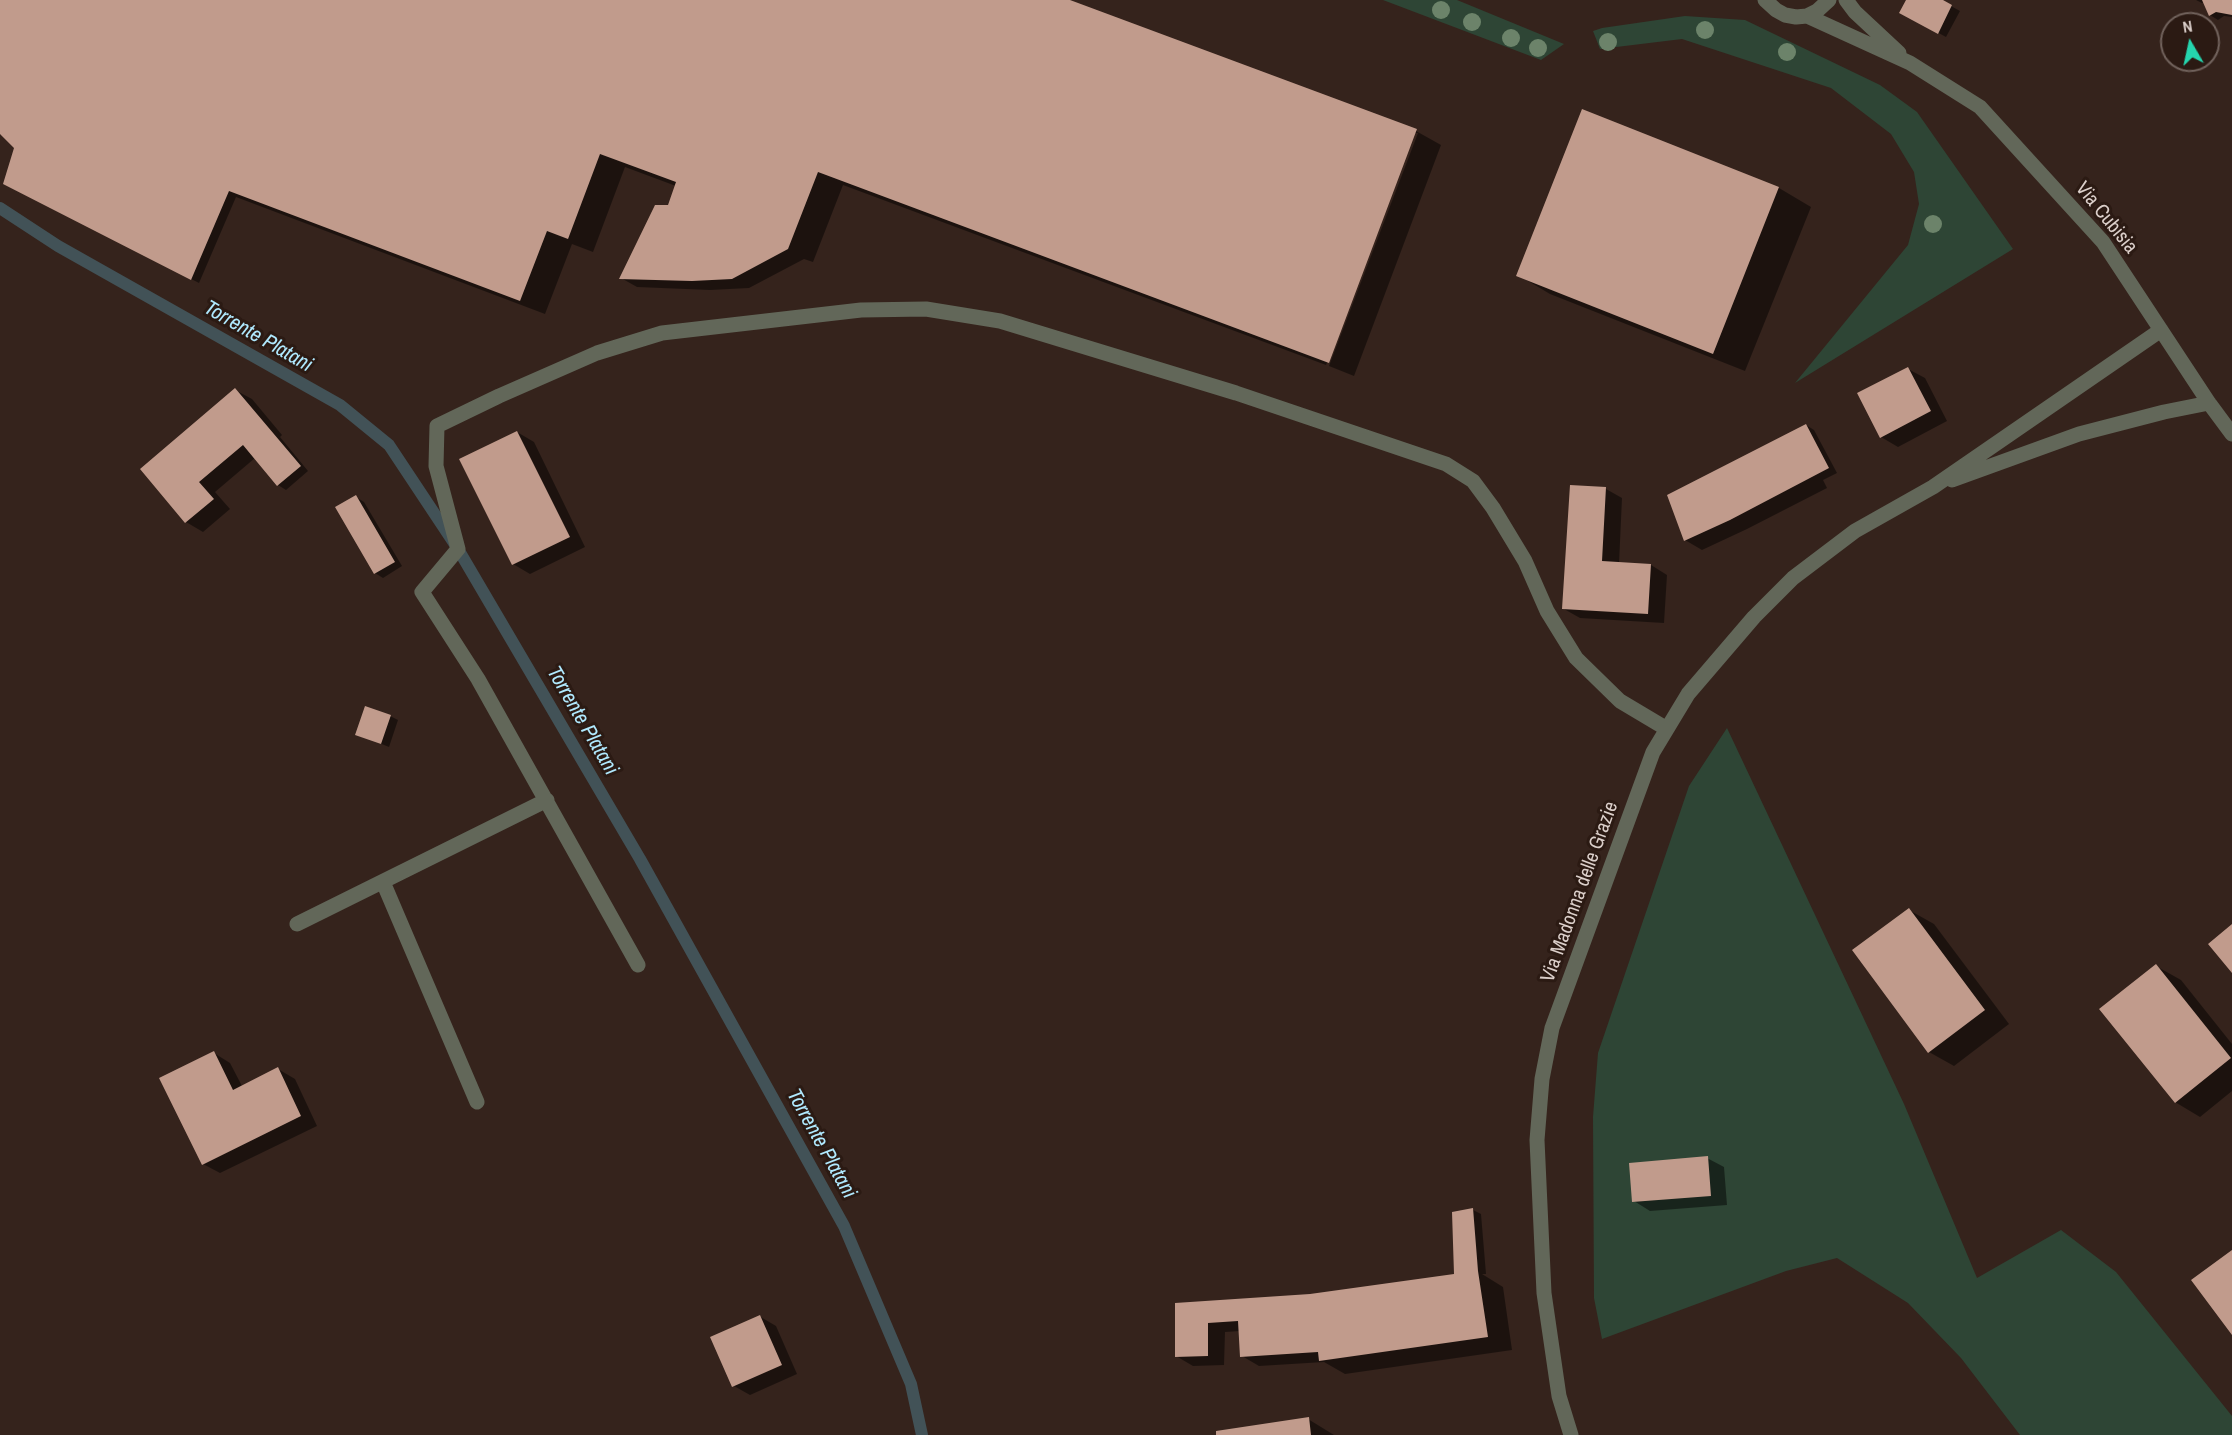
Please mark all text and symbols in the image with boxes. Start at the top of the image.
north arrow [2160,12,2220,72]
text: N [2181,15,2194,38]
street label: Via Cubisia [2070,177,2142,259]
water label: Torrente Platani [199,296,317,378]
water label: Torrente Platani [541,662,623,780]
street label: Via Madonna delle Grazie [1536,799,1624,985]
water label: Torrente Platani [781,1085,861,1203]

